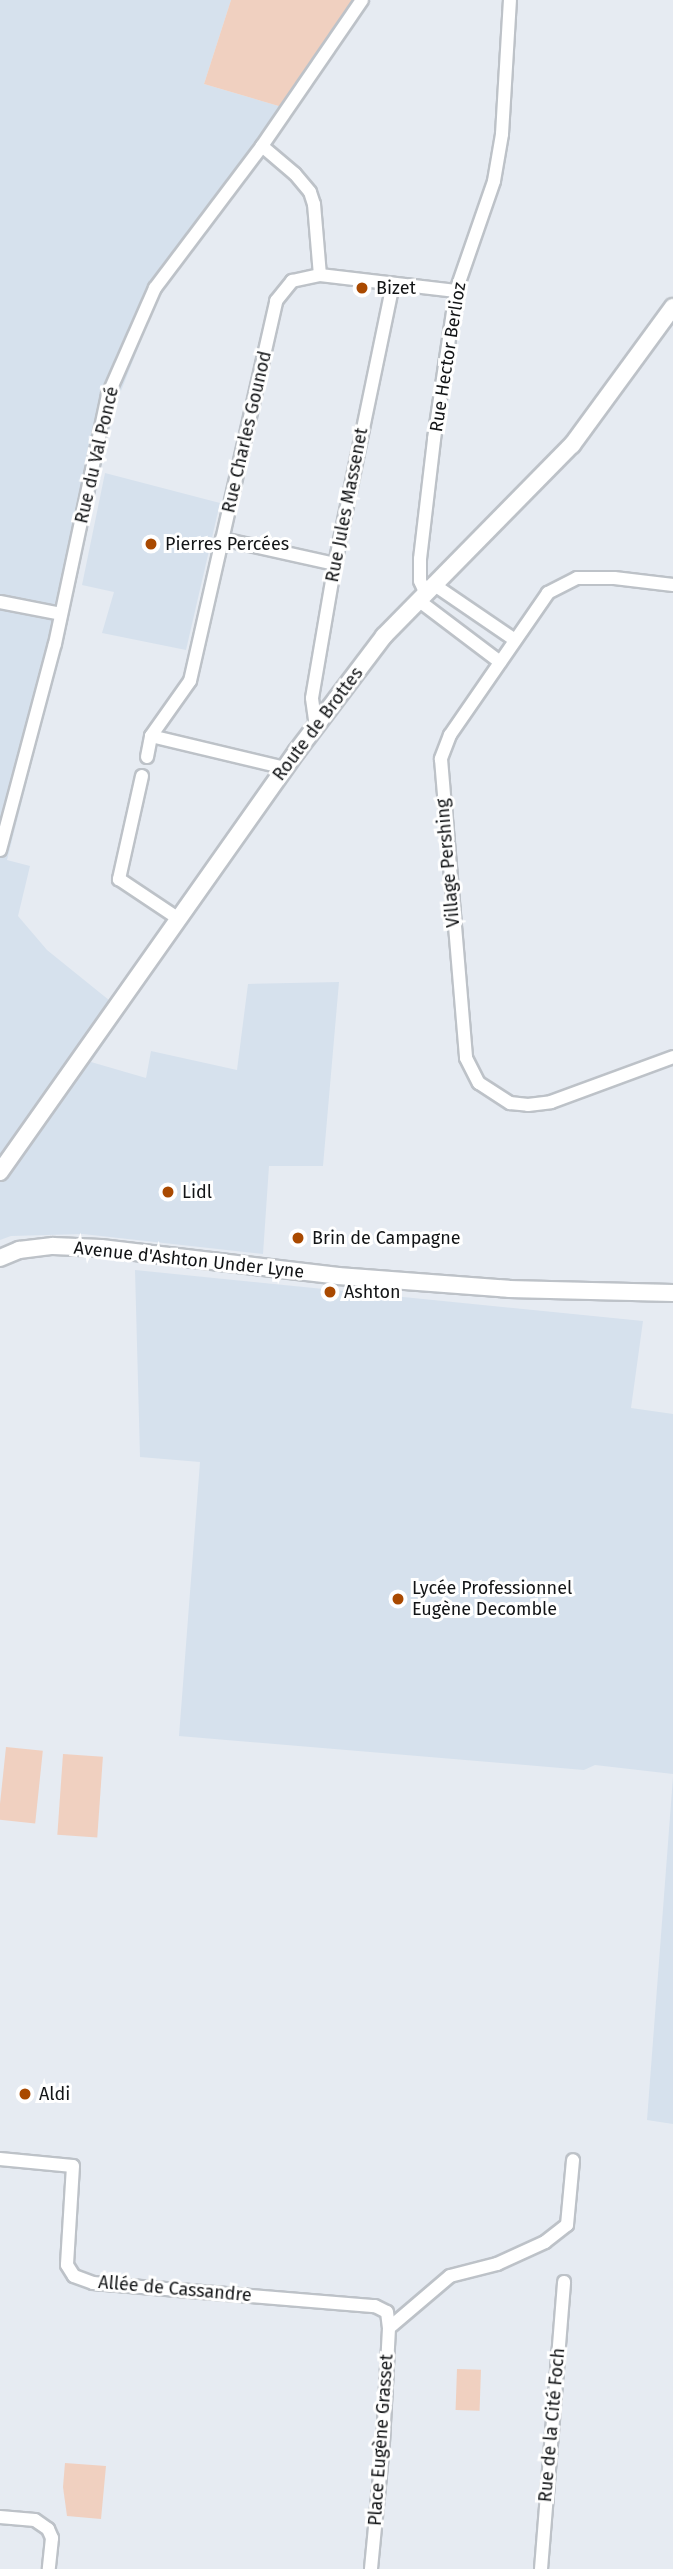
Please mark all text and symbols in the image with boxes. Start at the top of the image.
place label: Bizet [376,277,416,299]
marker: Bizet [354,280,370,296]
street label: Rue Hector Berlioz [425,281,471,433]
street label: Rue Charles Gounod [218,349,276,515]
street label: Rue du Val Poncé [71,384,123,526]
street label: Rue Jules Massenet [321,426,373,584]
place label: Pierres Percées [165,533,289,555]
marker: Pierres Percées [143,536,159,552]
street label: Route de Brottes [268,663,368,785]
street label: Village Pershing [432,798,464,928]
place label: Lidl [182,1181,212,1203]
marker: Lidl [160,1184,176,1200]
place label: Brin de Campagne [312,1227,461,1249]
marker: Brin de Campagne [290,1230,306,1246]
street label: Avenue d'Ashton Under Lyne [73,1237,305,1283]
place label: Ashton [344,1281,401,1303]
marker: Ashton [322,1284,338,1300]
place label: Lycée Professionnel Eugène Decomble [412,1578,572,1620]
marker: Lycée Professionnel Eugène Decomble [390,1591,406,1607]
place label: Aldi [39,2083,70,2105]
marker: Aldi [17,2086,33,2102]
street label: Allée de Cassandre [97,2272,253,2306]
street label: Rue de la Cité Foch [534,2347,570,2503]
street label: Place Eugène Grasset [364,2353,398,2527]

